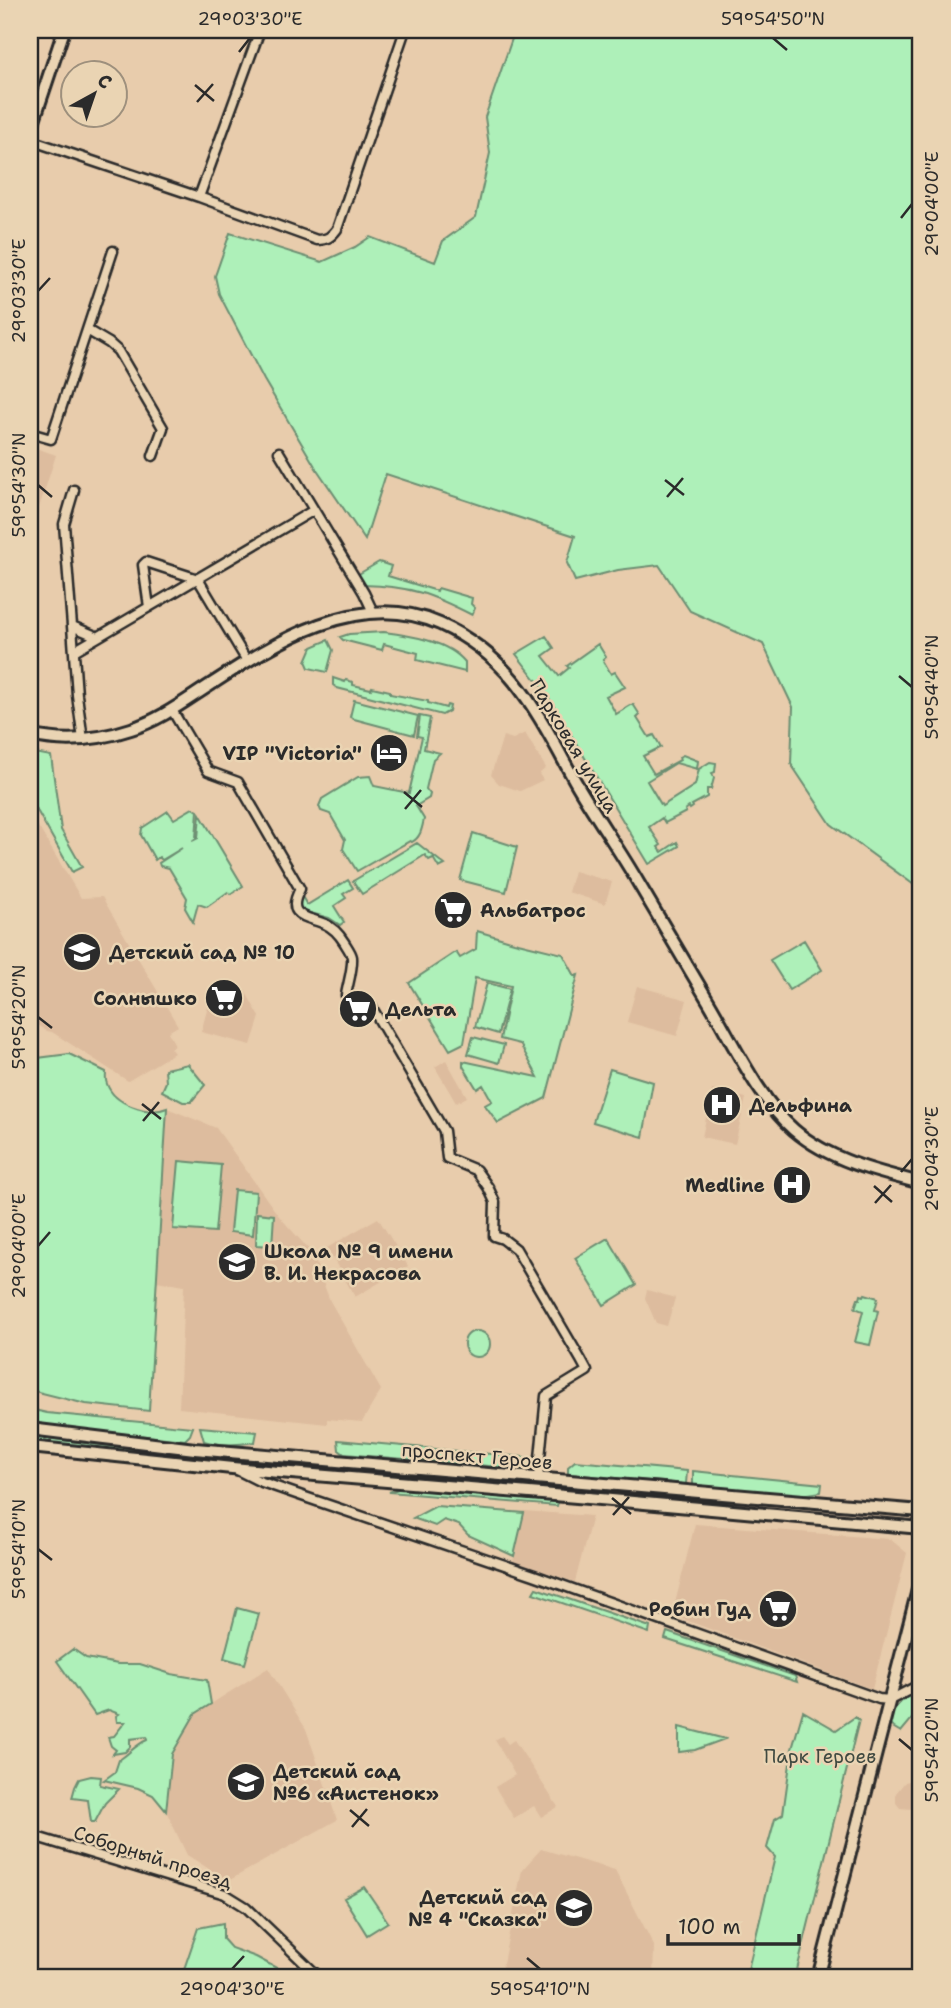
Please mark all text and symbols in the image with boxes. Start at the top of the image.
text: 29°03'30"E [197,7,303,31]
text: 59°54'50"N [721,7,825,31]
north arrow [60,60,130,130]
text: С [92,68,117,95]
text: 29°04'00"E [920,151,944,257]
text: 29°03'30"E [7,238,31,344]
text: 59°54'30"N [7,432,31,538]
text: 59°54'40"N [920,635,944,739]
street label: Парковая улица [524,674,624,818]
hotel icon: VIP "Victoria" [368,732,410,774]
place label: VIP "Victoria" [222,741,362,766]
supermarket icon: Альбатрос [432,889,474,931]
place label: Альбатрос [480,898,586,923]
school or university icon: Детский сад № 10 [61,931,103,973]
place label: Детский сад № 10 [109,940,295,965]
text: 59°54'20"N [7,965,31,1069]
supermarket icon: Солнышко [203,977,245,1019]
place label: Солнышко [93,986,197,1011]
supermarket icon: Дельта [337,988,379,1030]
place label: Дельта [385,997,456,1022]
hospital icon: Дельфина [701,1084,743,1126]
place label: Дельфина [749,1093,852,1118]
text: 29°04'30"E [920,1106,944,1212]
hospital icon: Medline [771,1164,813,1206]
place label: Medline [685,1173,765,1198]
text: 29°04'00"E [7,1193,31,1299]
place label: Школа № 9 имени В. И. Некрасова [264,1239,453,1286]
school or university icon: Школа № 9 имени В. И. Некрасова [216,1241,258,1283]
street label: проспект Героев [401,1437,553,1475]
text: 59°54'10"N [7,1499,31,1599]
supermarket icon: Робин Гуд [757,1588,799,1630]
place label: Робин Гуд [649,1597,752,1622]
text: 59°54'20"N [920,1698,944,1802]
park label: Парк Героев [764,1744,876,1769]
place label: Детский сад №6 «Аистенок» [273,1759,439,1806]
school or university icon: Детский сад №6 «Аистенок» [225,1761,267,1803]
street label: Соборный проезд [70,1820,236,1894]
place label: Детский сад № 4 "Сказка" [408,1885,548,1932]
school or university icon: Детский сад № 4 "Сказка" [553,1887,595,1929]
scale bar [668,1903,799,1947]
text: 100 m [678,1913,741,1941]
text: 29°04'30"E [179,1977,285,2001]
text: 59°54'10"N [490,1977,590,2001]

